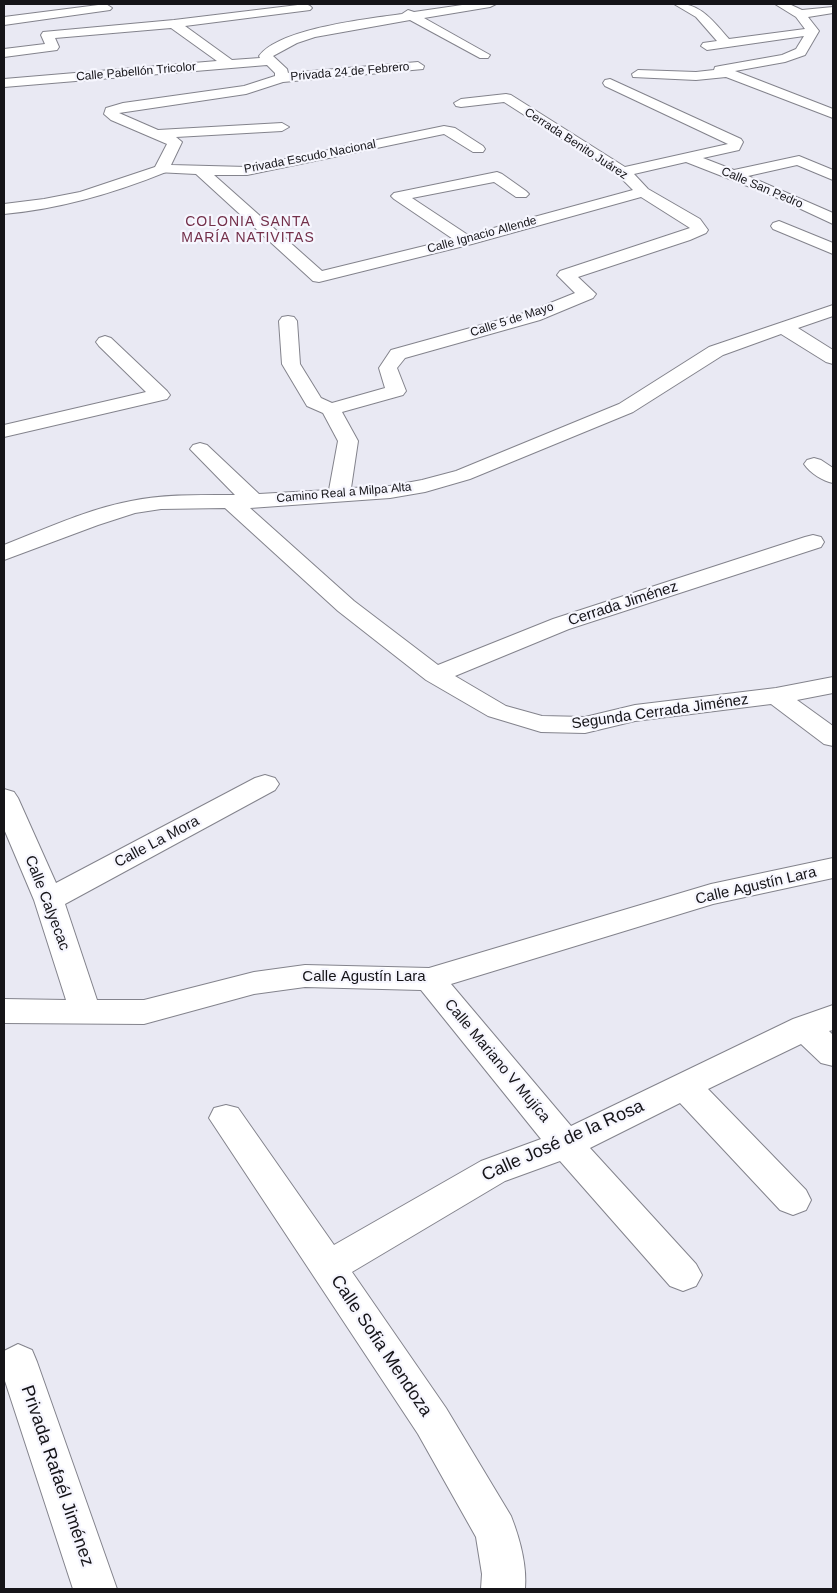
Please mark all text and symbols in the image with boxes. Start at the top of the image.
street label: Calle Pabellón Tricolor [75,60,197,84]
street label: Privada 24 de Febrero [290,60,410,84]
street label: Cerrada Benito Juárez [522,105,630,183]
street label: Privada Escudo Nacional [243,137,377,177]
street label: Calle San Pedro [719,164,805,212]
street label: Calle Ignacio Allende [426,213,538,257]
district label: COLONIA SANTA MARÍA NATIVITAS [179,214,317,246]
street label: Calle 5 de Mayo [469,300,555,340]
street label: Camino Real a Milpa Alta [276,480,412,506]
street label: Cerrada Jiménez [566,578,680,630]
street label: Segunda Cerrada Jiménez [570,691,750,733]
street label: Calle La Mora [112,812,202,872]
street label: Calle Calyecac [21,853,73,953]
street label: Calle Agustín Lara [694,863,818,909]
street label: Calle Agustín Lara [302,968,426,986]
street label: Calle Mariano V Mujíca [440,996,554,1126]
street label: Calle José de la Rosa [479,1096,647,1186]
street label: Calle Sofia Mendoza [326,1271,436,1421]
street label: Privada Rafaél Jiménez [16,1383,98,1569]

